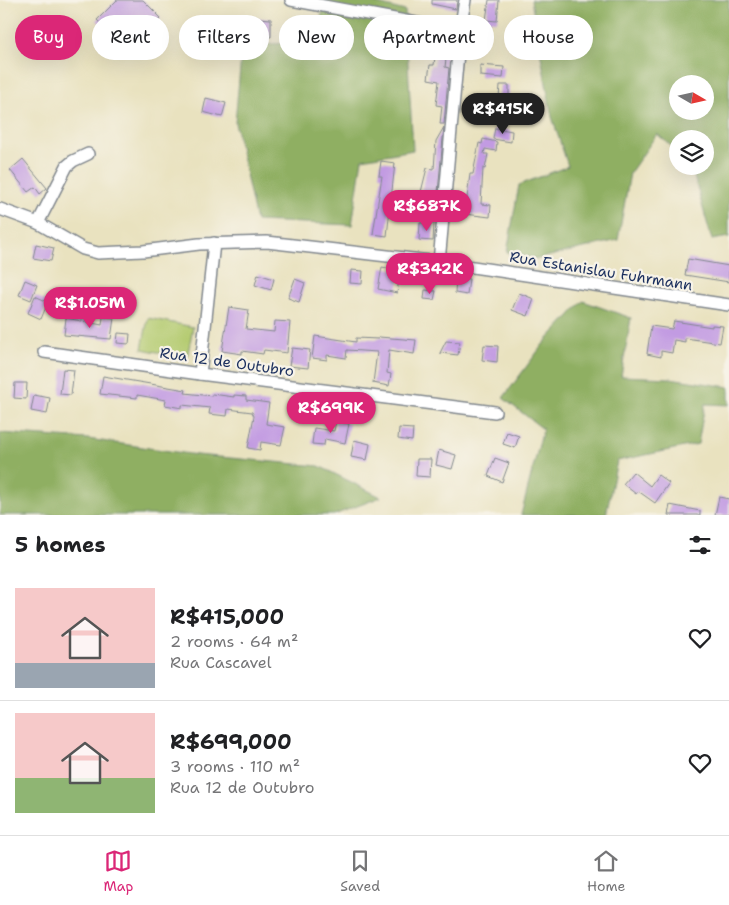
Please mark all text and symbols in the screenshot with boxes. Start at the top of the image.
chip: Buy [15,15,82,60]
chip: Rent [92,15,169,60]
chip: Filters [179,15,269,60]
chip: New [279,15,354,60]
chip: Apartment [364,15,494,60]
chip: House [504,15,593,60]
north arrow [669,75,714,120]
map controls [669,75,714,175]
pin: R$415K [462,92,544,135]
text: R$415K [472,98,534,119]
button: layers [669,130,714,175]
pin: R$687K [386,190,468,232]
text: R$687K [394,195,460,216]
street label: Rua Estanislau Fuhrmann [508,247,694,295]
pin: R$342K [389,252,471,295]
text: R$342K [397,258,463,279]
pin: R$1.05M [44,286,136,329]
text: R$1.05M [55,292,125,313]
street label: Rua 12 de Outubro [159,343,295,381]
pin: R$699K [290,392,372,434]
text: R$699K [298,397,364,418]
text: 5 homes [15,531,106,559]
icon: filters [686,531,714,559]
text: R$415,000 [170,603,284,631]
icon: home [55,608,115,668]
icon: heart [686,624,714,652]
text: 2 rooms · 64 m² [170,631,298,652]
text: Rua Cascavel [170,652,272,673]
text: R$699,000 [170,728,292,756]
icon: home [55,733,115,793]
icon: heart [686,749,714,777]
text: 3 rooms · 110 m² [170,756,300,777]
text: Rua 12 de Outubro [170,777,314,798]
tab: Map [103,847,133,895]
tab: Saved [340,847,380,895]
tab: Home [587,847,626,895]

